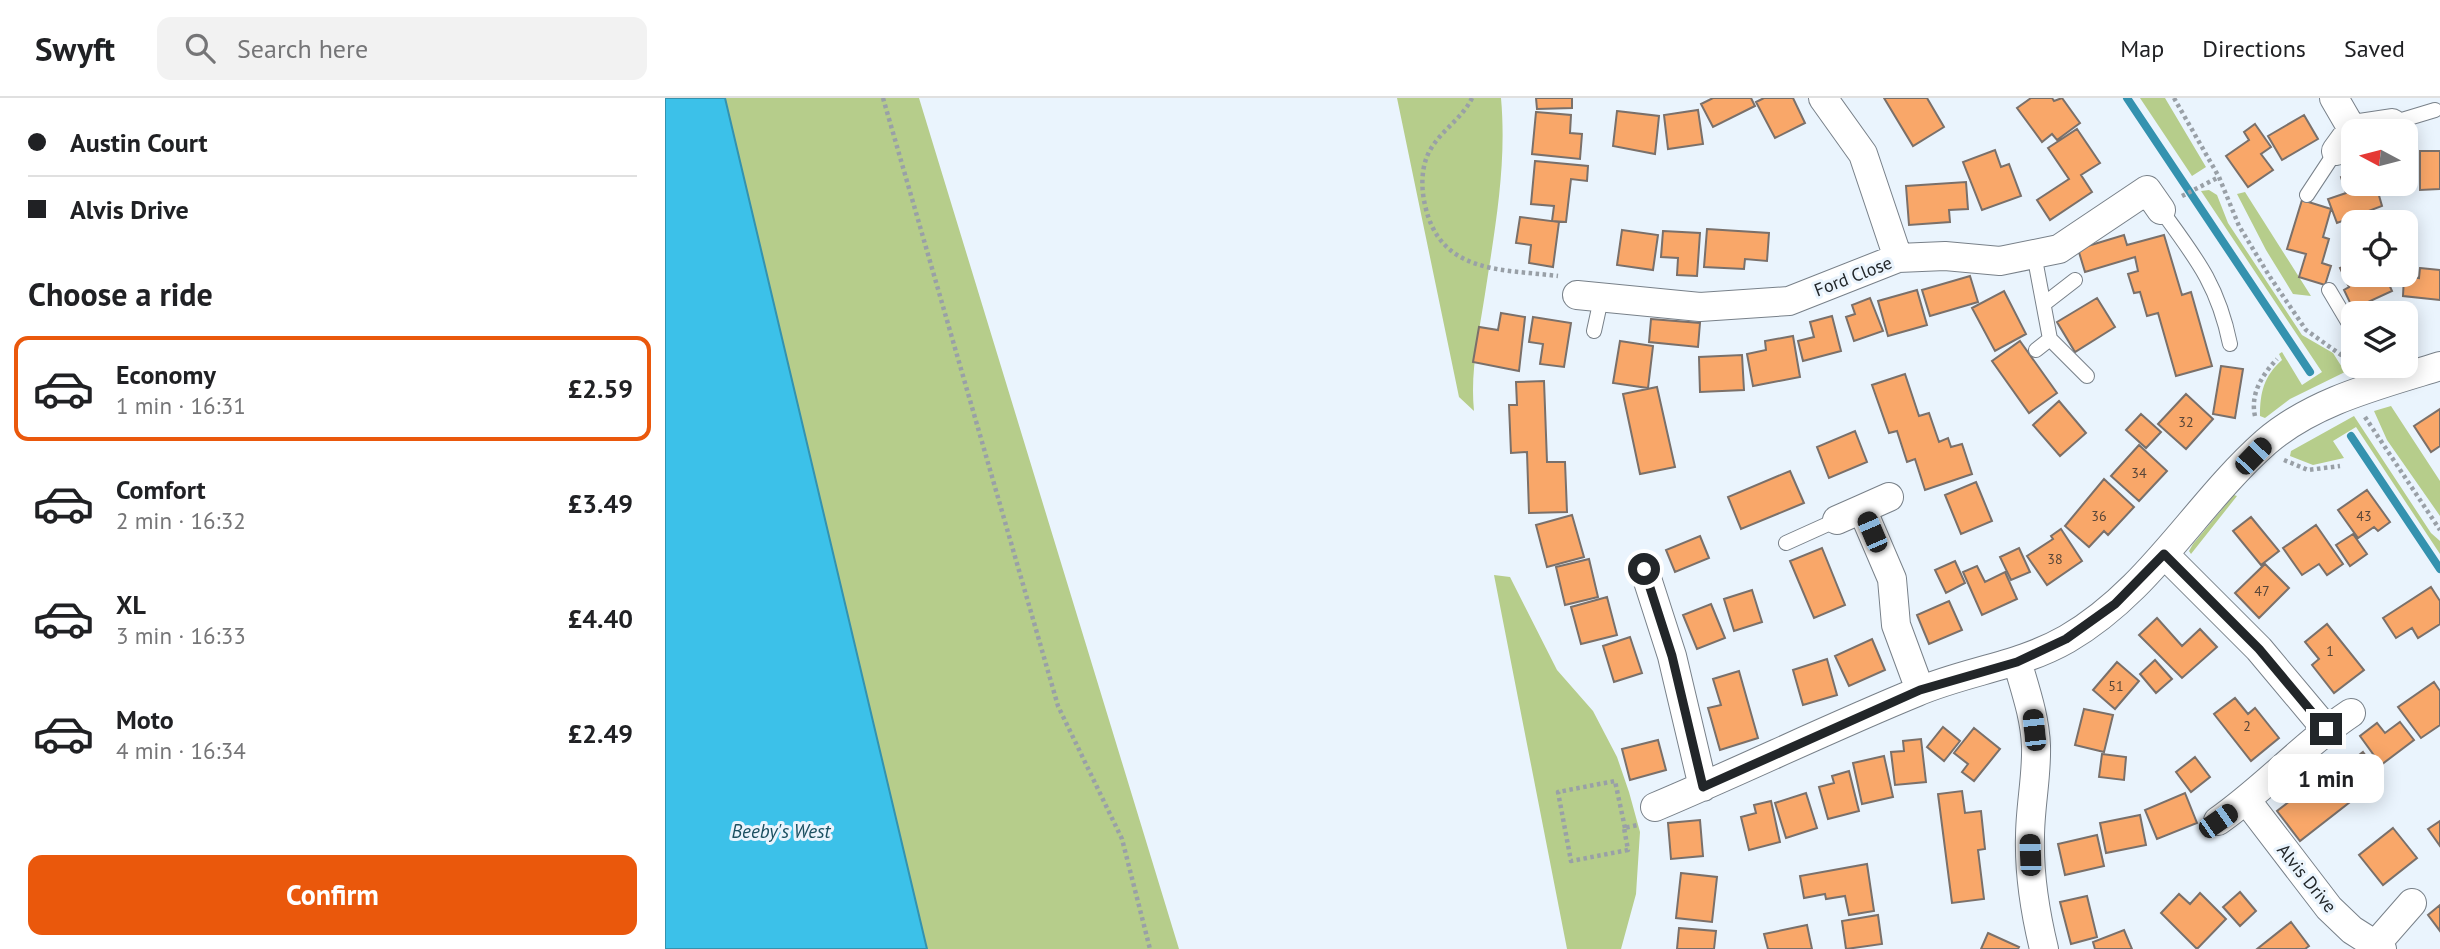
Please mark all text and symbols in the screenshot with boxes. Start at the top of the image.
search box [157,17,647,80]
text: Swyft [35,27,115,70]
icon: search [181,29,219,67]
text: Search here [237,32,368,65]
text: Map [2120,33,2164,64]
text: Directions [2202,33,2306,64]
text: Saved [2344,33,2405,64]
north arrow [2341,119,2419,196]
map controls [2341,119,2418,378]
text: Austin Court [70,126,208,159]
text: Alvis Drive [70,193,189,226]
button: locate [2341,210,2418,287]
street label: Ford Close [1811,251,1895,301]
text: Choose a ride [28,273,213,315]
button: layers [2341,301,2418,378]
icon: car [32,357,95,420]
text: Economy [116,358,216,391]
text: £2.59 [568,372,633,405]
text: 1 min · 16:31 [116,391,246,420]
house number: 32 [2178,413,2194,431]
car [2231,434,2276,478]
house number: 34 [2131,464,2147,482]
icon: car [32,472,95,535]
text: Comfort [116,473,206,506]
text: £3.49 [568,487,633,520]
text: 2 min · 16:32 [116,506,246,535]
house number: 36 [2091,507,2107,525]
house number: 43 [2356,507,2372,525]
car [1855,509,1890,555]
house number: 38 [2047,550,2063,568]
route start [1628,553,1660,585]
house number: 47 [2254,582,2270,600]
icon: car [32,587,95,650]
text: XL [116,588,146,621]
text: £4.40 [568,602,633,635]
text: 3 min · 16:33 [116,621,246,650]
house number: 1 [2326,642,2334,660]
house number: 51 [2108,677,2124,695]
icon: car [32,702,95,765]
text: Moto [116,703,174,736]
car [2022,708,2047,752]
route end [2310,713,2342,745]
text: £2.49 [568,717,633,750]
house number: 2 [2243,717,2251,735]
text: 4 min · 16:34 [116,736,246,765]
callout: 1 min [2268,754,2384,802]
text: 1 min [2298,764,2354,793]
car [2195,800,2242,842]
water label: Beeby's West [732,819,832,843]
car [2019,834,2042,876]
street label: Alvis Drive [2272,839,2342,917]
button: Confirm [28,855,637,935]

